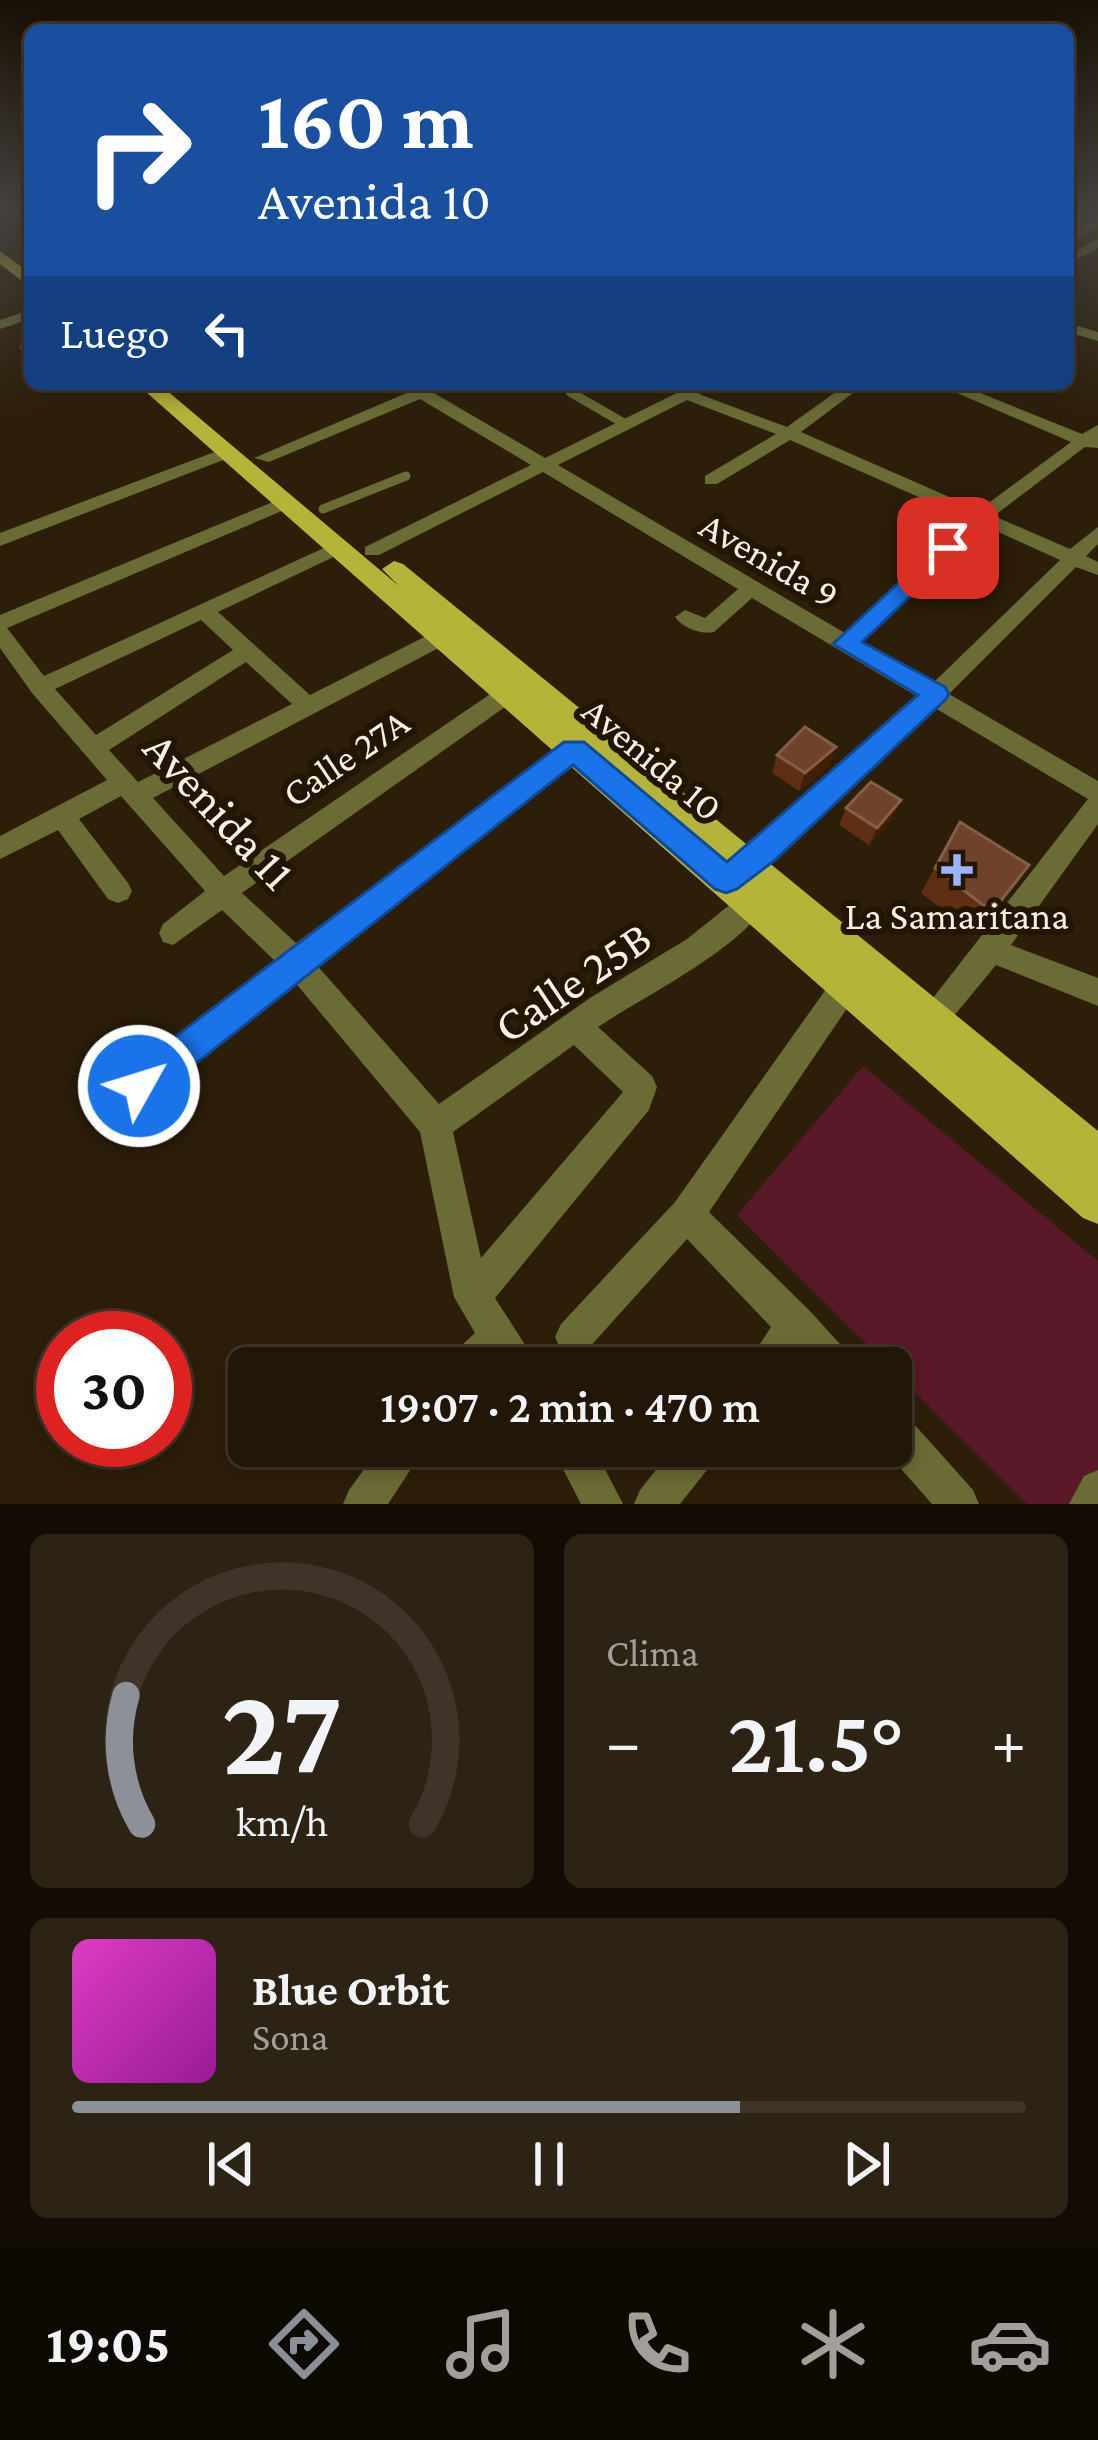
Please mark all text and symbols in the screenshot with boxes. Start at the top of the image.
icon: right [60,72,216,228]
text: 160 m [258,73,474,166]
text: Avenida 10 [258,171,491,231]
icon: left [194,300,260,366]
text: Luego [60,308,170,358]
pin [897,497,999,599]
street label: Avenida 9 [693,503,847,616]
icon: arrive [915,515,981,581]
street label: Avenida 10 [574,688,731,829]
street label: Calle 27A [274,699,417,815]
street label: Avenida 11 [134,721,306,900]
marker: La Samaritana [941,854,973,886]
place label: La Samaritana [845,894,1069,937]
street label: Calle 25B [484,910,661,1053]
position arrow [76,1023,202,1149]
speed limit sign: 30 [36,1311,192,1467]
text: 19:07 · 2 min · 470 m [380,1382,760,1432]
text: Clima [606,1631,699,1674]
text: 27 [221,1661,343,1800]
text: 21.5° [728,1691,904,1791]
text: − [606,1705,641,1778]
text: + [991,1705,1026,1778]
text: km/h [236,1798,328,1845]
text: Blue Orbit [252,1965,449,2015]
text: Sona [252,2015,329,2058]
icon: previous [198,2131,264,2197]
icon: pause [516,2131,582,2197]
icon: next [834,2131,900,2197]
icon: directions [262,2302,346,2386]
icon: music [439,2302,523,2386]
icon: phone [615,2302,699,2386]
icon: climate [791,2302,875,2386]
icon: car [968,2302,1052,2386]
text: 19:05 [46,2314,170,2374]

